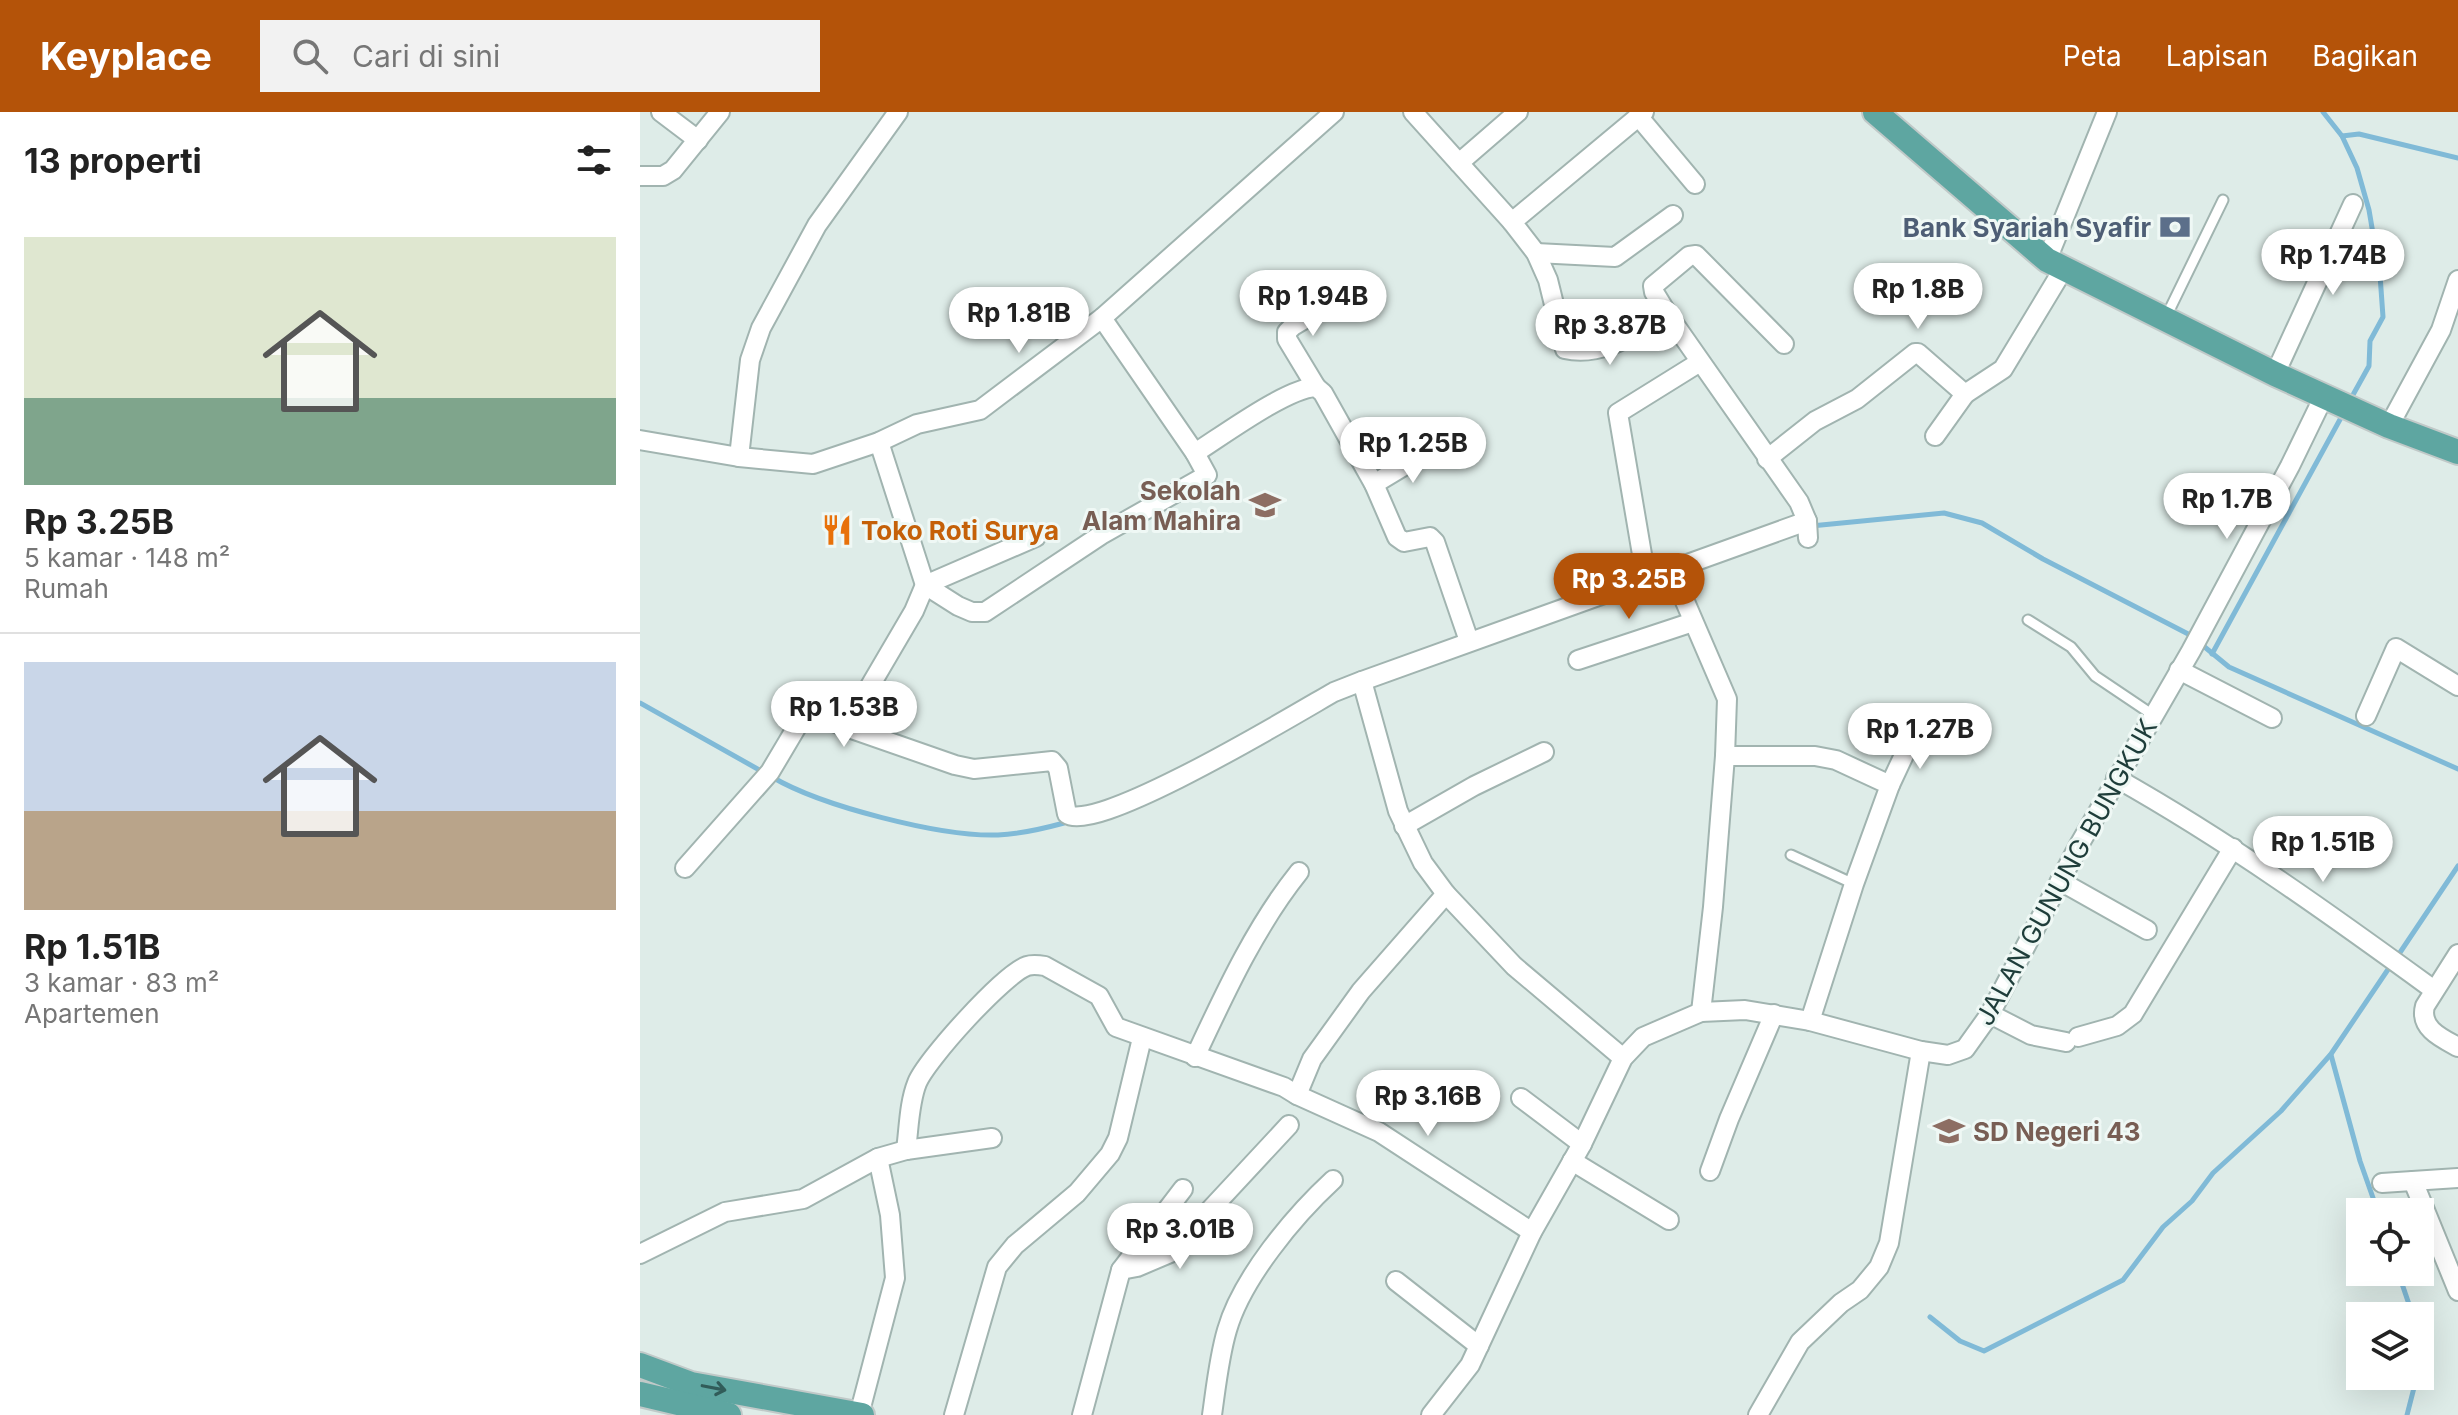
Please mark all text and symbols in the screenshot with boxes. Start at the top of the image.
search box [260,20,820,92]
text: Keyplace [40,33,212,79]
icon: search [288,34,332,78]
text: Cari di sini [352,38,500,74]
text: Peta [2063,39,2122,73]
text: Lapisan [2166,39,2268,73]
text: Bagikan [2312,39,2418,73]
icon: filters [572,138,616,182]
text: 13 properti [24,140,202,181]
bank icon: Bank Syariah Syafir [2158,210,2192,244]
place label: Bank Syariah Syafir [1903,212,2151,243]
pin: Rp 1.74B [2250,229,2416,297]
text: Rp 1.74B [2279,239,2387,270]
pin: Rp 1.8B [1844,263,1992,331]
pin: Rp 1.94B [1230,270,1396,338]
text: Rp 1.8B [1872,273,1964,304]
text: Rp 1.94B [1258,280,1368,311]
pin: Rp 1.81B [936,287,1102,355]
icon: home [248,289,392,433]
text: Rp 1.81B [967,297,1071,328]
pin: Rp 3.87B [1527,299,1693,367]
text: Rp 3.87B [1553,309,1667,340]
pin: Rp 1.25B [1330,417,1496,485]
text: Rp 1.25B [1358,427,1468,458]
pin: Rp 1.7B [2153,473,2301,541]
place label: Sekolah Alam Mahira [1082,475,1241,536]
text: Rp 1.7B [2181,483,2273,514]
school or university icon: Sekolah Alam Mahira [1248,488,1282,522]
text: Rp 3.25B [24,501,174,542]
restaurant icon: Toko Roti Surya [820,513,854,547]
place label: Toko Roti Surya [861,515,1059,546]
text: 5 kamar · 148 m² [24,542,230,573]
pin: Rp 3.25B [1546,553,1712,621]
text: Rp 3.25B [1572,563,1686,594]
text: Rumah [24,573,109,604]
pin: Rp 1.53B [761,681,927,749]
text: Rp 1.53B [789,691,899,722]
pin: Rp 1.27B [1837,703,2003,771]
text: Rp 1.27B [1866,713,1974,744]
street label: JALAN GUNUNG BUNGKUK [1969,713,2163,1031]
icon: home [248,714,392,858]
pin: Rp 1.51B [2240,816,2406,884]
text: Rp 1.51B [2271,826,2375,857]
text: Rp 1.51B [24,926,161,967]
text: 3 kamar · 83 m² [24,967,219,998]
text: Apartemen [24,998,160,1029]
pin: Rp 3.16B [1345,1070,1511,1138]
text: Rp 3.16B [1374,1080,1482,1111]
school or university icon: SD Negeri 43 [1932,1114,1966,1148]
place label: SD Negeri 43 [1973,1116,2141,1147]
map controls [2346,1198,2434,1390]
button: locate [2346,1198,2434,1286]
pin: Rp 3.01B [1097,1203,1263,1271]
text: Rp 3.01B [1125,1213,1235,1244]
button: layers [2346,1302,2434,1390]
one-way arrow [701,1381,727,1396]

